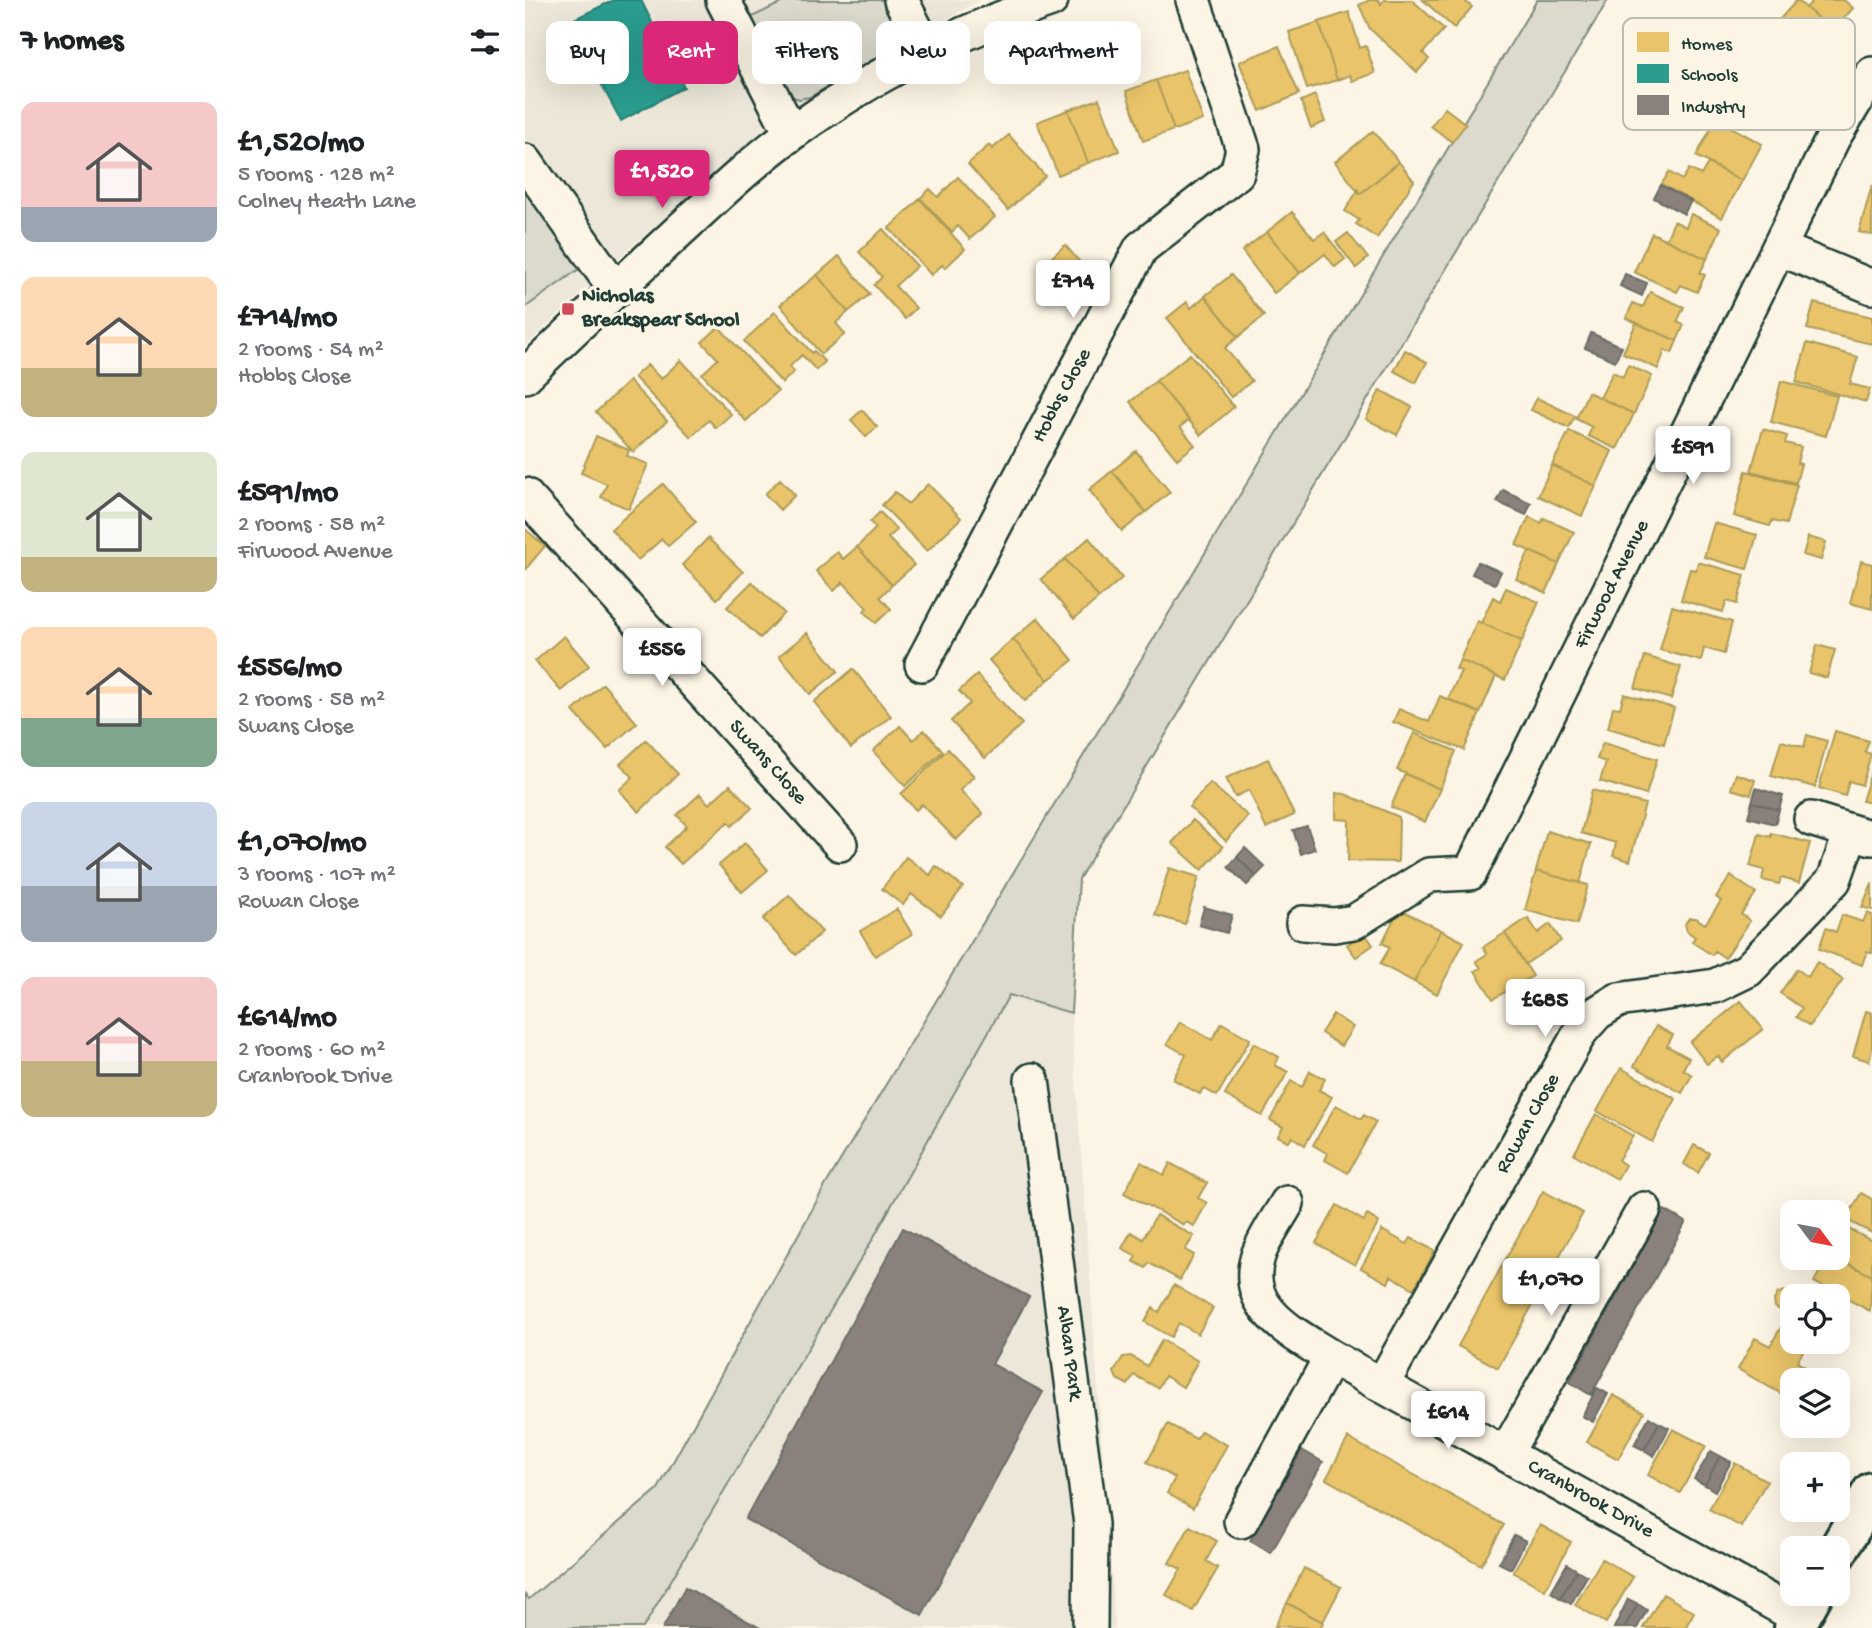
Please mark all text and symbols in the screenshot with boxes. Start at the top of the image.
legend [1623,18,1855,130]
chip: Buy [546,21,629,84]
chip: Rent [643,21,738,84]
chip: Filters [752,21,862,84]
chip: New [876,21,970,84]
chip: Apartment [984,21,1141,84]
icon: filters [466,23,504,61]
text: 7 homes [21,25,123,60]
text: Homes [1681,34,1733,57]
text: Schools [1681,65,1738,88]
text: Industry [1681,97,1746,120]
text: £1,520/mo [238,127,364,162]
icon: home [77,130,161,214]
pin: £1,520 [605,150,719,210]
text: £1,520 [630,159,694,186]
text: 5 rooms · 128 m² [238,162,395,189]
text: Colney Heath Lane [238,189,416,216]
pin: £714 [1032,260,1114,320]
text: £714 [1052,269,1094,296]
place label: Nicholas Breakspear School [581,285,740,334]
marker: Nicholas Breakspear School [560,301,576,317]
text: £714/mo [238,302,337,337]
icon: home [77,305,161,389]
text: 2 rooms · 54 m² [238,337,384,364]
street label: Hobbs Close [1028,344,1099,447]
text: Hobbs Close [238,364,351,391]
pin: £591 [1652,426,1734,486]
text: £591 [1671,435,1715,462]
text: £591/mo [238,477,338,512]
icon: home [77,480,161,564]
text: 2 rooms · 58 m² [238,512,385,539]
street label: Firwood Avenue [1569,515,1657,654]
text: Firwood Avenue [238,539,393,566]
pin: £556 [621,628,703,688]
text: £556 [639,637,685,664]
text: £556/mo [238,652,342,687]
icon: home [77,655,161,739]
text: 2 rooms · 58 m² [238,687,385,714]
text: Swans Close [238,714,354,741]
street label: Swans Close [722,715,812,812]
text: £1,070/mo [238,827,367,862]
icon: home [77,830,161,914]
text: 3 rooms · 107 m² [238,862,396,889]
text: Rowan Close [238,889,359,916]
pin: £685 [1504,979,1586,1039]
text: £685 [1522,988,1568,1015]
text: £614/mo [238,1002,337,1037]
icon: home [77,1005,161,1089]
text: 2 rooms · 60 m² [238,1037,385,1064]
text: Cranbrook Drive [238,1064,392,1091]
street label: Rowan Close [1491,1069,1567,1178]
north arrow [1780,1200,1850,1270]
map controls [1780,1200,1850,1606]
pin: £1,070 [1494,1258,1608,1318]
text: £1,070 [1519,1267,1583,1294]
button: locate [1780,1284,1850,1354]
street label: Alban Park [1049,1304,1087,1404]
button: layers [1780,1368,1850,1438]
pin: £614 [1407,1392,1489,1451]
text: £614 [1427,1400,1469,1427]
button: + [1780,1452,1850,1522]
street label: Cranbrook Drive [1522,1455,1659,1546]
button: − [1780,1536,1850,1606]

